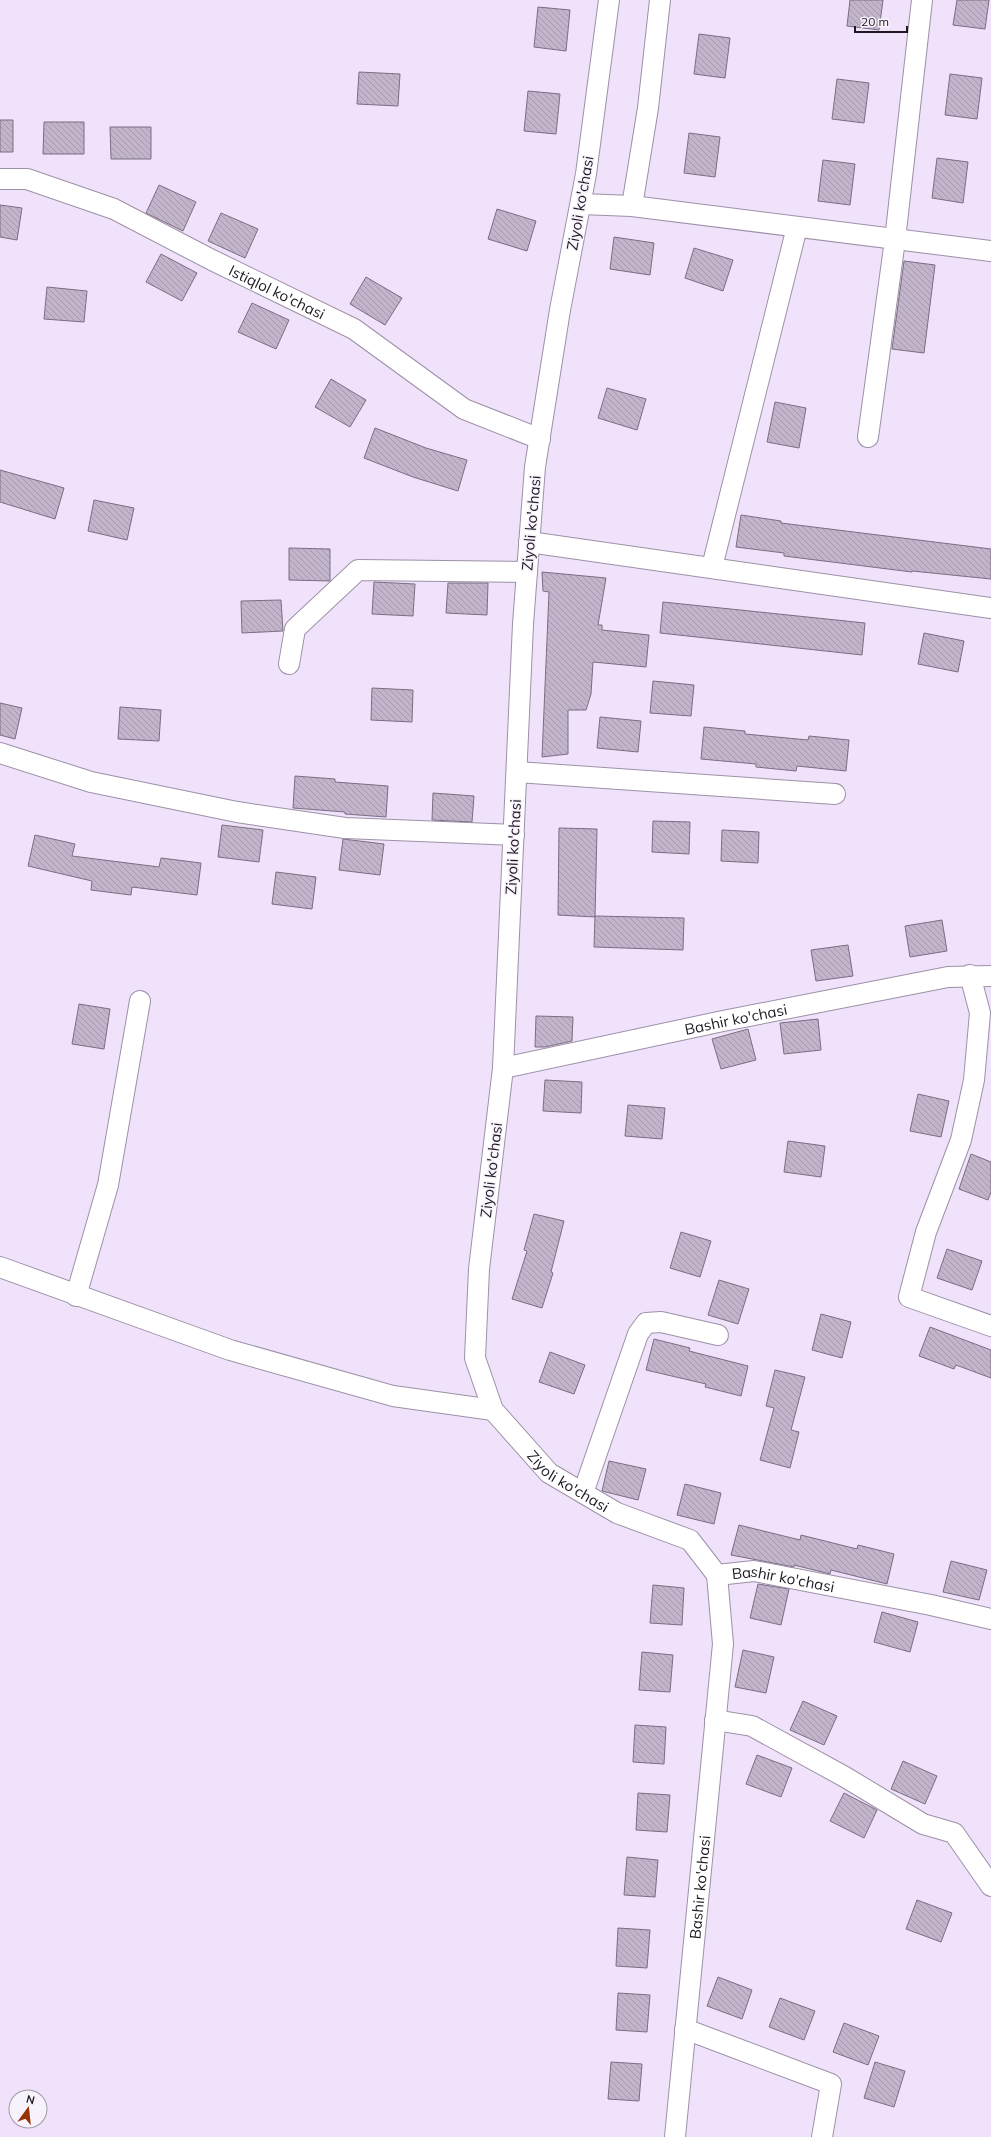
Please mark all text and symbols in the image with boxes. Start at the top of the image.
scale bar [855,8,907,34]
text: 20 m [861,14,889,29]
street label: Ziyoli ko'chasi [562,154,598,252]
street label: Istiqlol ko'chasi [226,260,328,323]
street label: Ziyoli ko'chasi [517,475,545,571]
street label: Ziyoli ko'chasi [501,799,525,895]
street label: Bashir ko'chasi [683,999,789,1038]
street label: Ziyoli ko'chasi [476,1121,506,1219]
street label: Ziyoli ko'chasi [524,1446,613,1516]
street label: Bashir ko'chasi [731,1561,836,1596]
street label: Bashir ko'chasi [685,1834,714,1940]
north arrow [8,2089,48,2129]
text: N [25,2092,36,2107]

